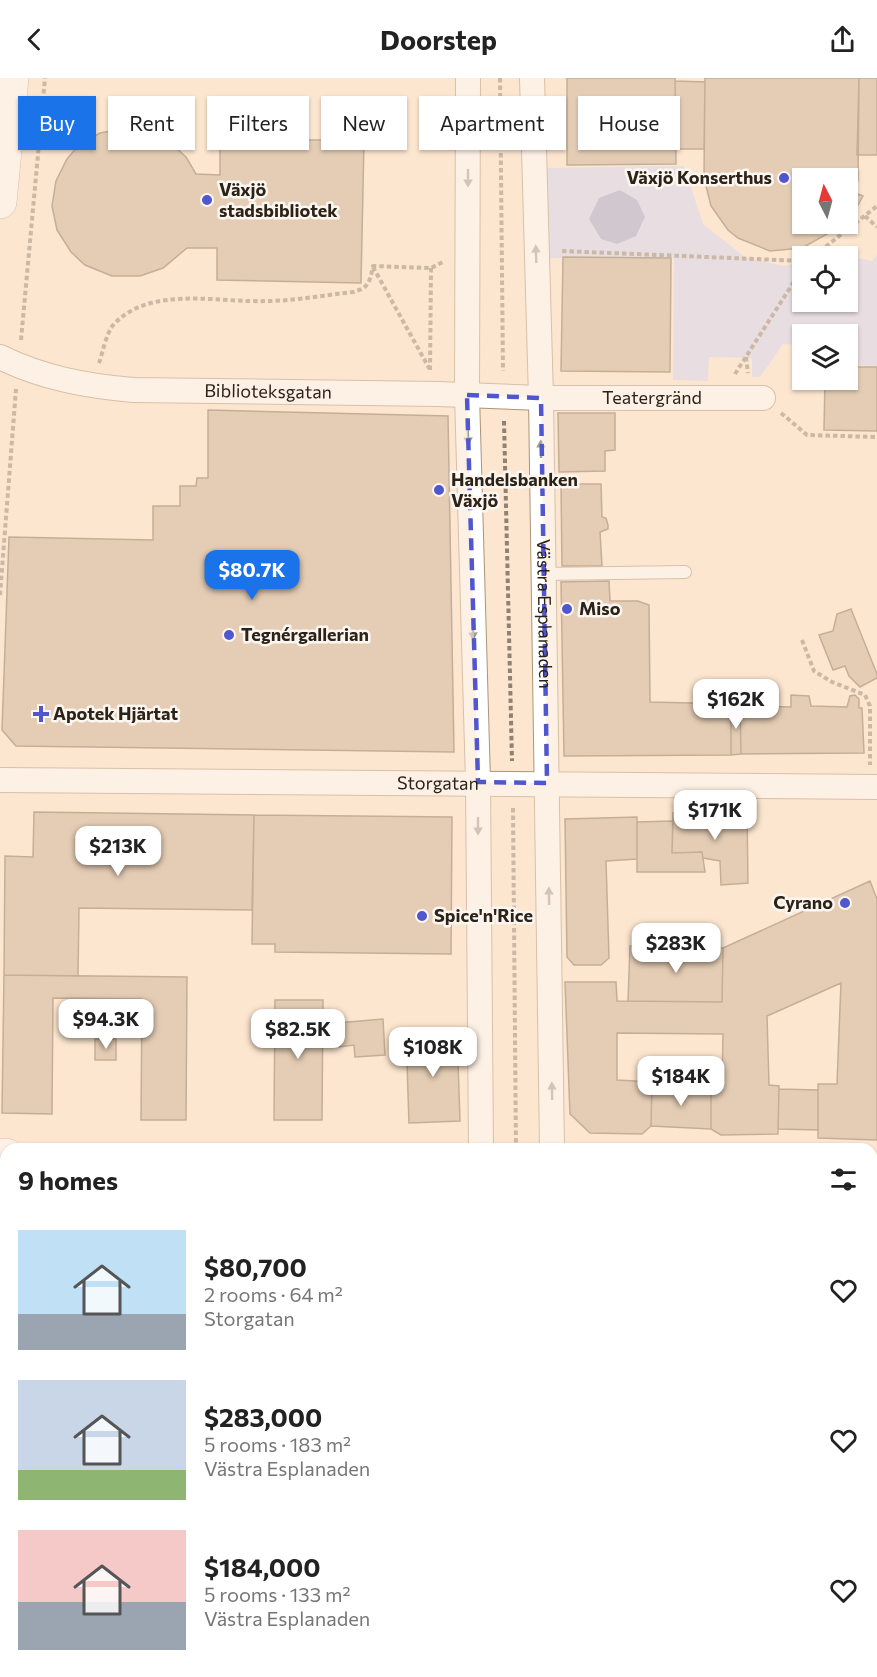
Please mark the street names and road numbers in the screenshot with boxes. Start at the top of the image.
street label: Biblioteksgatan [204,379,332,403]
street label: Teatergränd [602,386,702,408]
street label: Västra Esplanaden [533,539,557,689]
street label: Storgatan [397,771,479,794]

